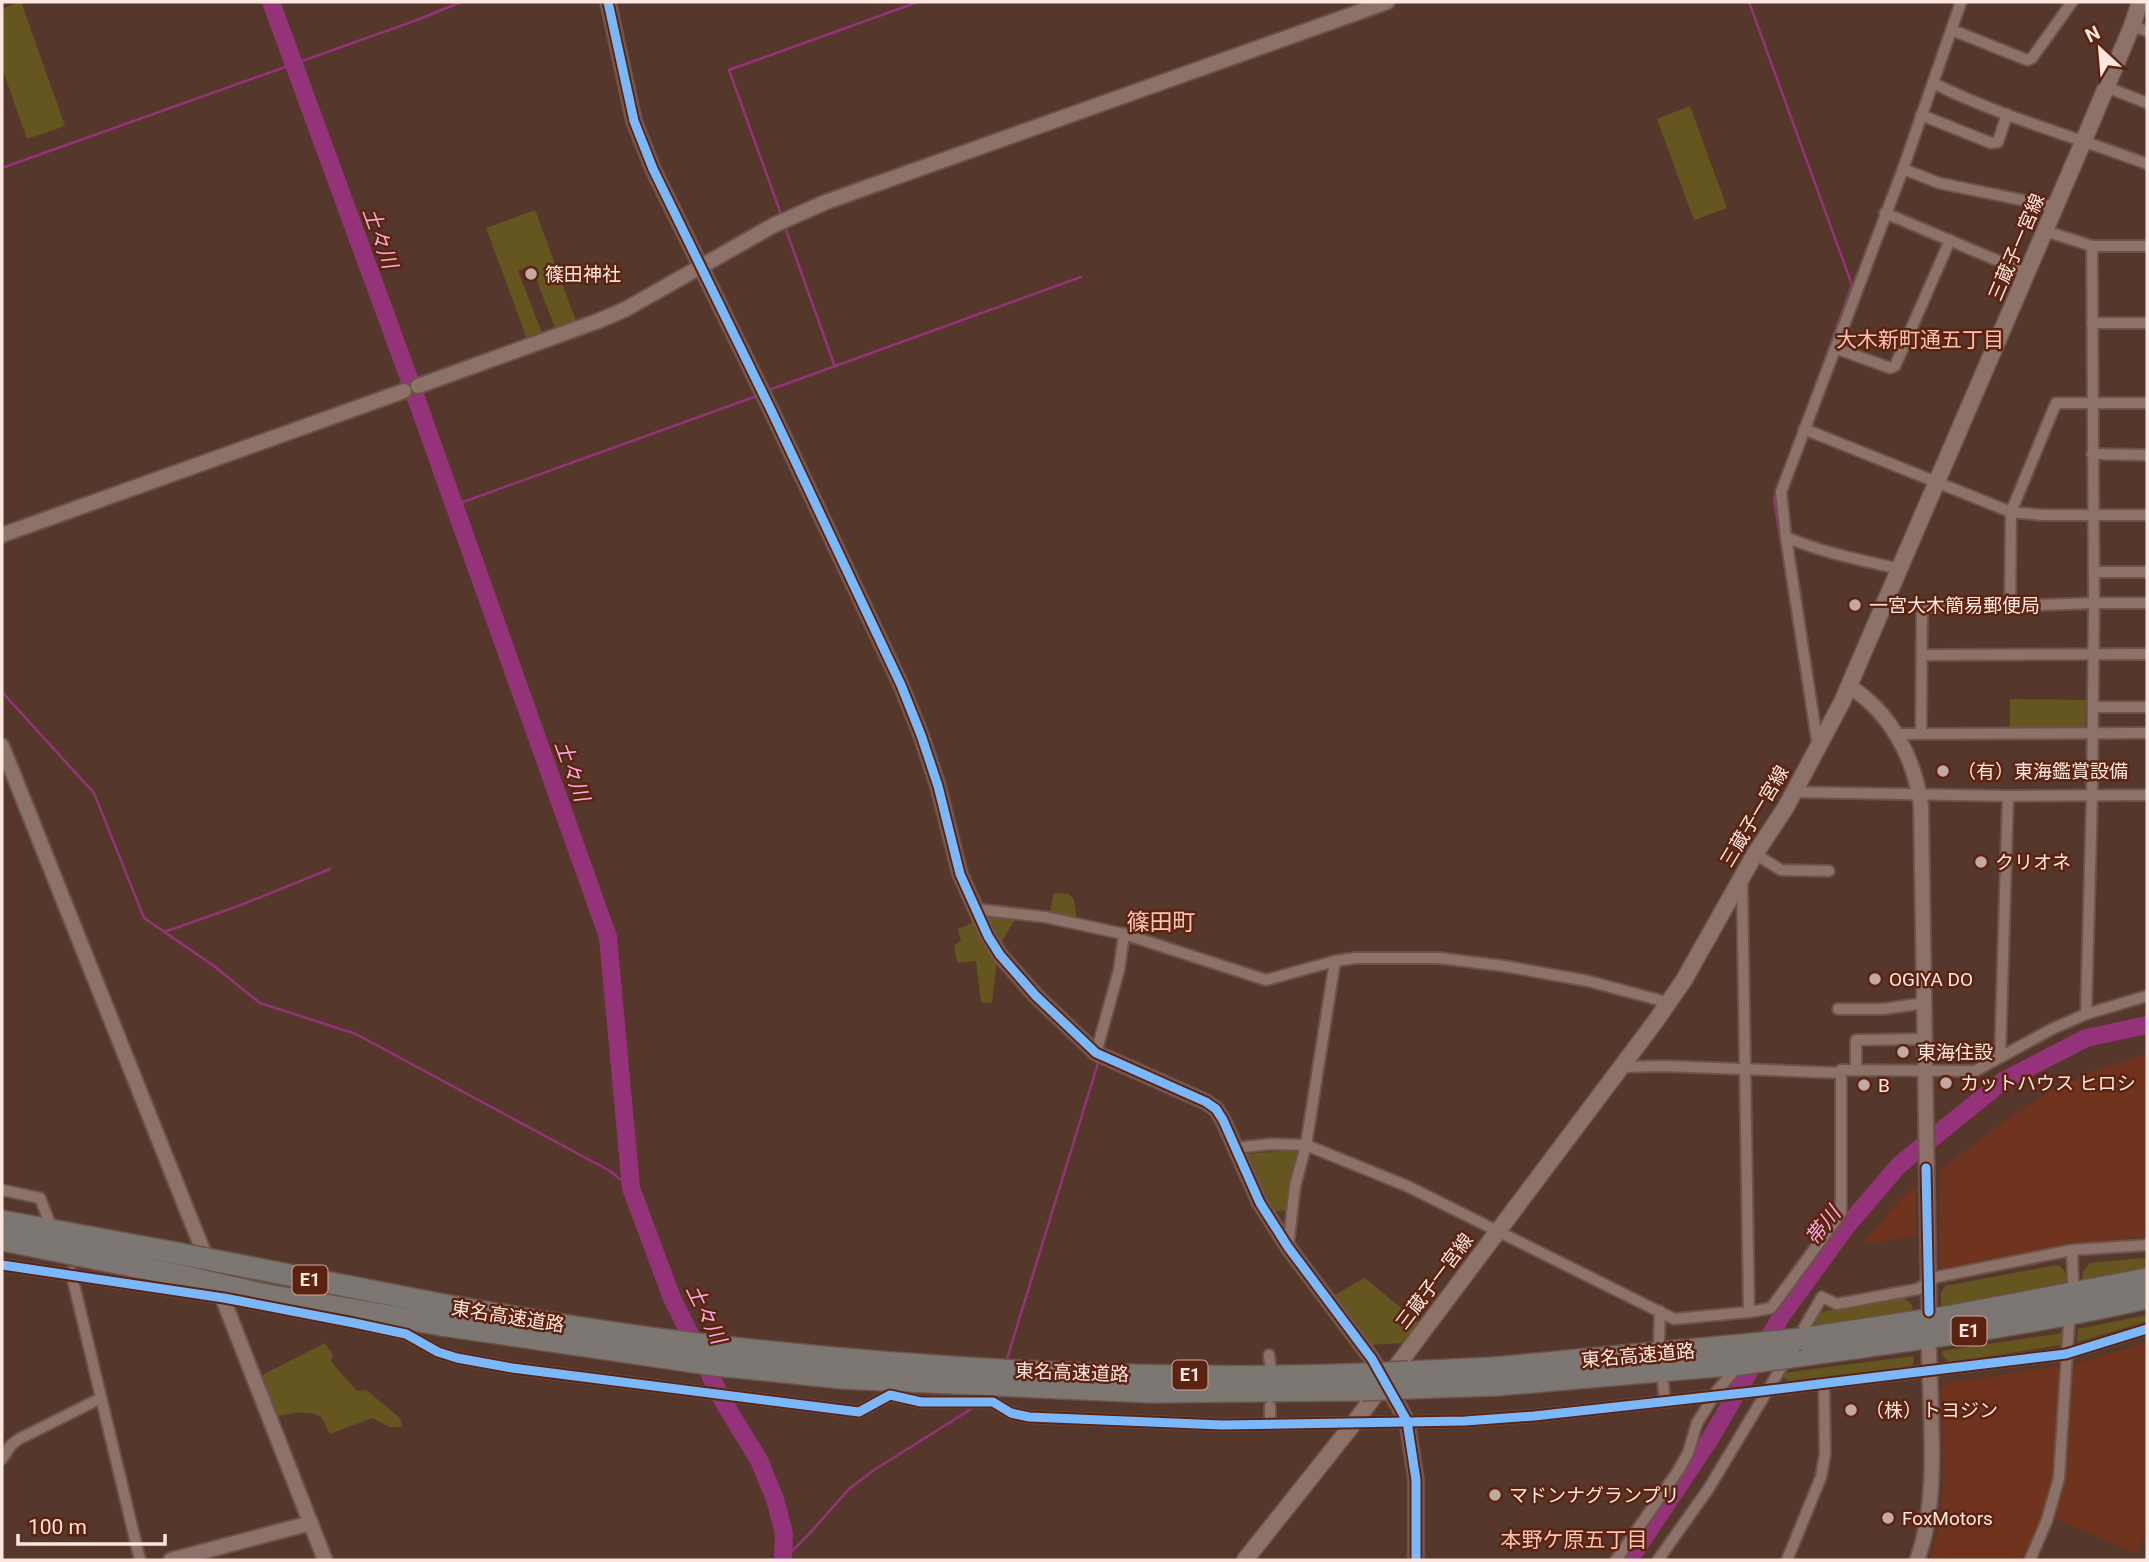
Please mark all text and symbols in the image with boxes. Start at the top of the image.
north arrow [2065,14,2135,84]
text: N [2082,21,2104,47]
street label: 三蔵子一宮線 [1984,190,2049,304]
water label: 土々川 [358,204,403,274]
place label: 篠田神社 [545,263,621,286]
marker: 篠田神社 [523,266,539,282]
district label: 大木新町通五丁目 [1836,328,2004,352]
place label: 一宮大木簡易郵便局 [1869,594,2040,617]
marker: 一宮大木簡易郵便局 [1847,597,1863,613]
water label: 土々川 [550,737,595,807]
place label: （有）東海鑑賞設備 [1957,760,2128,783]
street label: 三蔵子一宮線 [1715,761,1794,871]
marker: （有）東海鑑賞設備 [1935,763,1951,779]
place label: クリオネ [1995,851,2071,874]
marker: クリオネ [1973,854,1989,870]
district label: 篠田町 [1127,909,1196,936]
place label: OGIYA DO [1889,968,1973,991]
marker: OGIYA DO [1867,971,1883,987]
place label: 東海住設 [1917,1041,1993,1064]
marker: 東海住設 [1895,1044,1911,1060]
place label: カットハウス ヒロシ [1960,1072,2136,1095]
place label: B [1878,1074,1890,1097]
marker: カットハウス ヒロシ [1938,1075,1954,1091]
marker: B [1856,1077,1872,1093]
water label: 帯川 [1801,1200,1847,1250]
street label: 三蔵子一宮線 [1391,1229,1478,1334]
road number: E1 [292,1266,328,1294]
water label: 土々川 [681,1280,731,1349]
street label: 東名高速道路 [450,1296,566,1337]
road number: E1 [1952,1316,1986,1346]
street label: 東名高速道路 [1580,1339,1696,1372]
street label: 東名高速道路 [1015,1359,1129,1386]
road number: E1 [1172,1360,1208,1390]
place label: （株）トヨジン [1865,1399,1998,1422]
marker: （株）トヨジン [1843,1402,1859,1418]
place label: マドンナグランプリ [1509,1484,1679,1507]
marker: マドンナグランプリ [1487,1487,1503,1503]
scale bar [18,1502,164,1546]
place label: FoxMotors [1902,1507,1993,1530]
marker: FoxMotors [1880,1510,1896,1526]
text: 100 m [28,1515,87,1539]
district label: 本野ケ原五丁目 [1501,1528,1648,1552]

